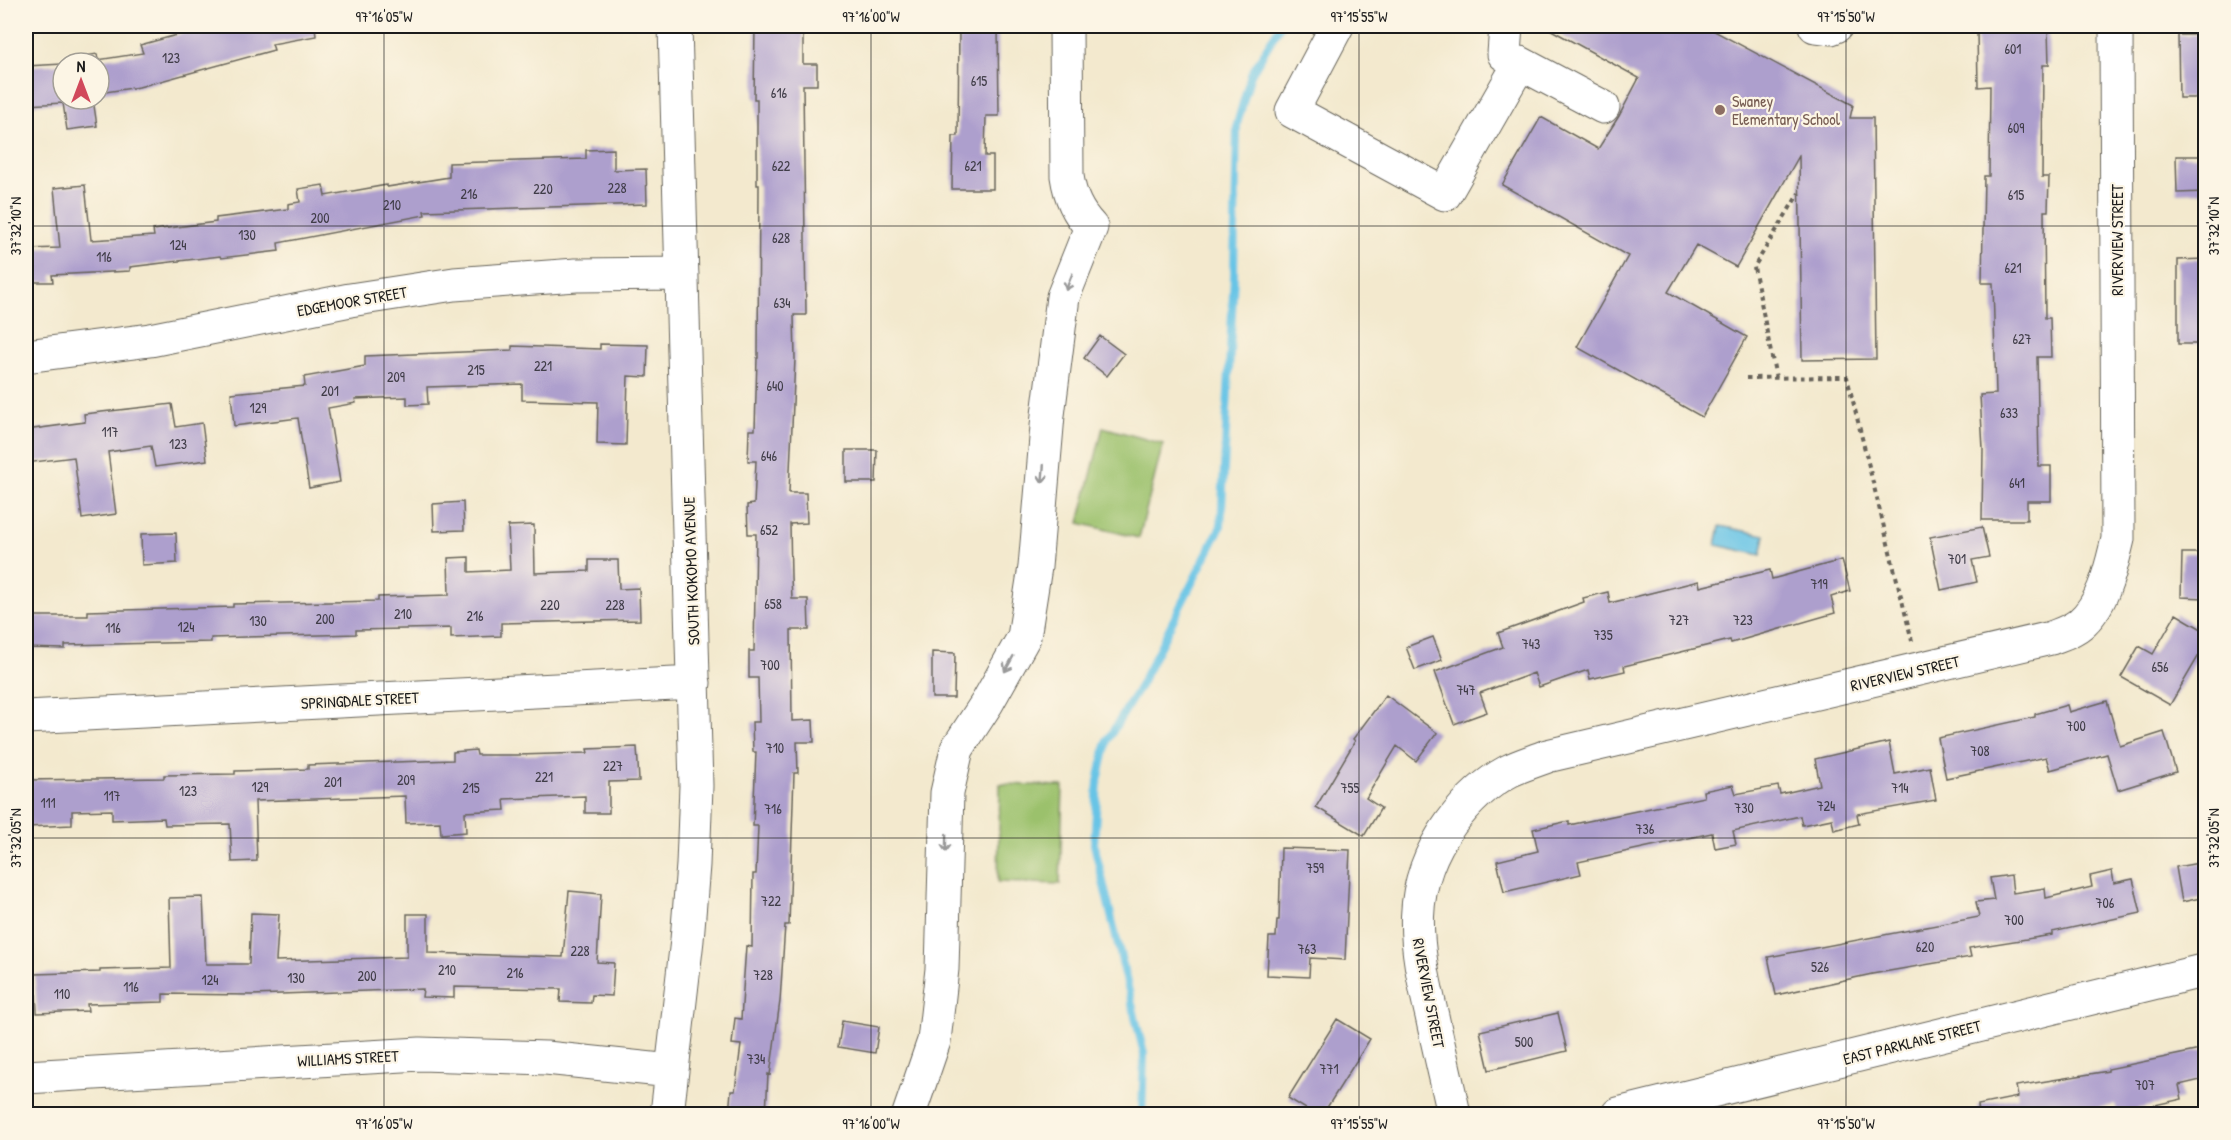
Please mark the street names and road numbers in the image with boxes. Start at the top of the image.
street label: RIVERVIEW STREET [2106,184,2128,296]
street label: EDGEMOOR STREET [295,280,409,322]
street label: SOUTH KOKOMO AVENUE [677,496,705,646]
street label: RIVERVIEW STREET [1848,650,1962,696]
street label: SPRINGDALE STREET [300,686,420,714]
street label: RIVERVIEW STREET [1408,936,1451,1050]
street label: EAST PARKLANE STREET [1841,1014,1984,1070]
street label: WILLIAMS STREET [297,1044,400,1072]

